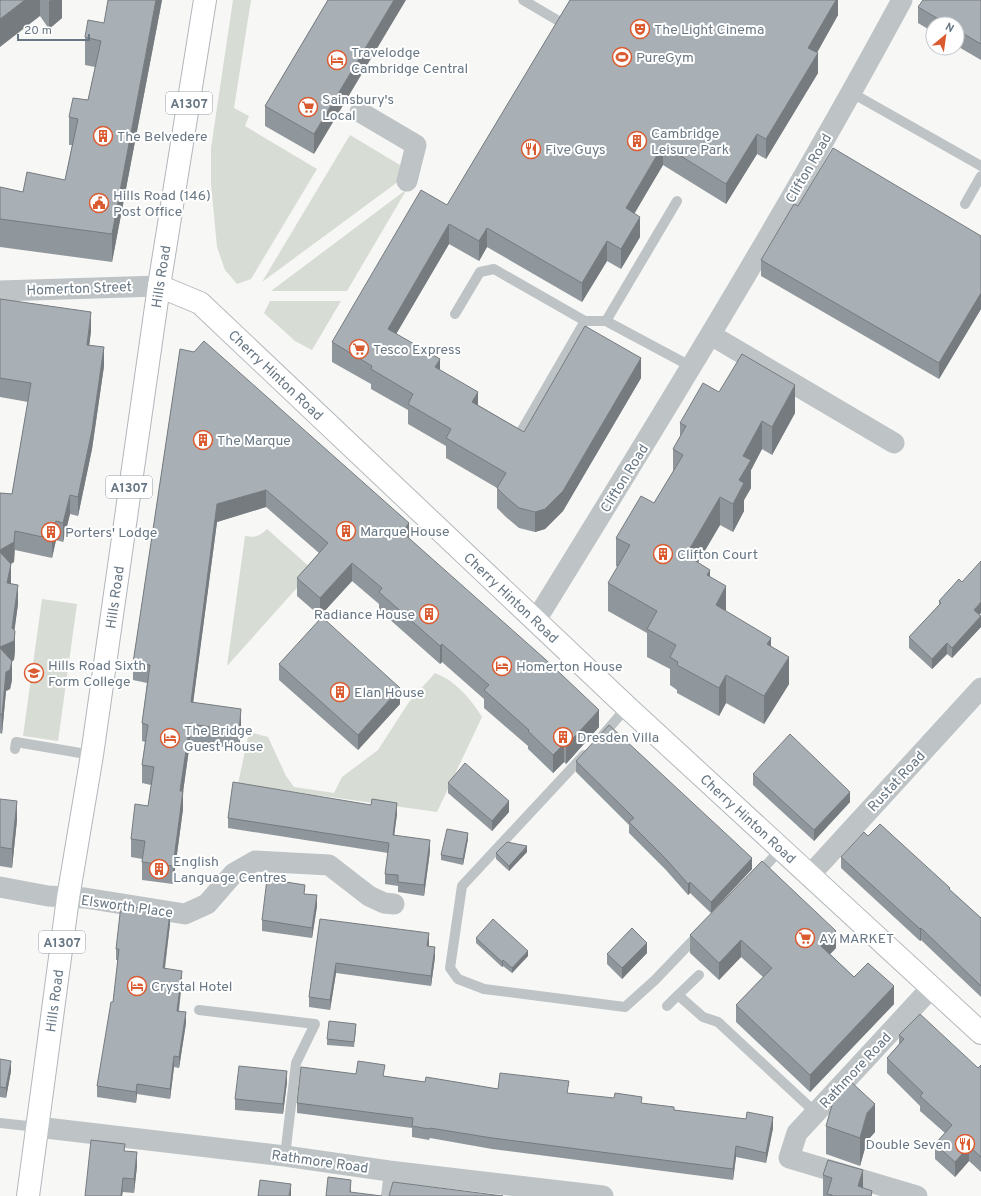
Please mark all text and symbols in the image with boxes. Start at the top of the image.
scale bar [18,16,89,42]
north arrow [925,16,965,56]
theatre icon: The Light Cinema [629,18,651,40]
text: N [943,20,956,36]
place label: The Light Cinema [654,22,764,39]
text: 20 m [24,23,52,39]
place label: Travelodge Cambridge Central [351,45,468,78]
sports icon: PureGym [611,46,633,68]
hotel icon: Travelodge Cambridge Central [326,49,348,71]
place label: PureGym [636,50,694,67]
road number: A1307 [166,92,212,114]
place label: Sainsbury's Local [322,92,394,125]
supermarket icon: Sainsbury's Local [297,96,319,118]
building icon: The Belvedere [92,125,114,147]
place label: Cambridge Leisure Park [651,126,729,159]
place label: The Belvedere [117,129,208,146]
building icon: Cambridge Leisure Park [626,130,648,152]
street label: Clifton Road [783,131,836,207]
restaurant icon: Five Guys [520,138,542,160]
place label: Five Guys [545,142,606,159]
place label: Hills Road (146) Post Office [113,188,211,221]
public building icon: Hills Road (146) Post Office [88,192,110,214]
street label: Hills Road [149,244,175,309]
street label: Homerton Street [26,279,132,300]
street label: Cherry Hinton Road [224,327,326,425]
supermarket icon: Tesco Express [348,338,370,360]
place label: Tesco Express [373,342,461,359]
building icon: The Marque [192,429,214,451]
place label: The Marque [217,433,291,450]
street label: Clifton Road [598,441,653,516]
road number: A1307 [106,476,152,498]
building icon: Marque House [335,520,357,542]
building icon: Porters' Lodge [40,521,62,543]
place label: Marque House [360,524,449,541]
place label: Porters' Lodge [65,525,157,542]
building icon: Clifton Court [652,543,674,565]
place label: Clifton Court [677,547,758,564]
street label: Cherry Hinton Road [459,550,561,647]
street label: Hills Road [103,565,129,630]
building icon: Radiance House [418,603,440,625]
place label: Radiance House [314,607,415,624]
hotel icon: Homerton House [491,655,513,677]
place label: Hills Road Sixth Form College [48,658,146,691]
place label: Homerton House [516,659,623,676]
school or university icon: Hills Road Sixth Form College [23,662,45,684]
building icon: Elan House [329,681,351,703]
place label: Elan House [354,685,424,702]
place label: The Bridge Guest House [184,723,263,756]
building icon: Dresden Villa [552,726,574,748]
hotel icon: The Bridge Guest House [159,727,181,749]
place label: Dresden Villa [577,730,659,747]
street label: Rustat Road [865,748,929,816]
street label: Cherry Hinton Road [696,771,799,868]
place label: English Language Centres [173,854,287,887]
building icon: English Language Centres [148,858,170,880]
street label: Elsworth Place [80,893,174,922]
supermarket icon: AY MARKET [794,927,816,949]
road number: A1307 [39,931,85,953]
place label: AY MARKET [819,931,894,948]
street label: Hills Road [43,969,68,1033]
hotel icon: Crystal Hotel [126,975,148,997]
place label: Crystal Hotel [151,979,233,996]
street label: Rathmore Road [817,1030,896,1112]
restaurant icon: Double Seven [954,1133,976,1155]
place label: Double Seven [866,1137,951,1154]
street label: Rathmore Road [270,1147,369,1178]

